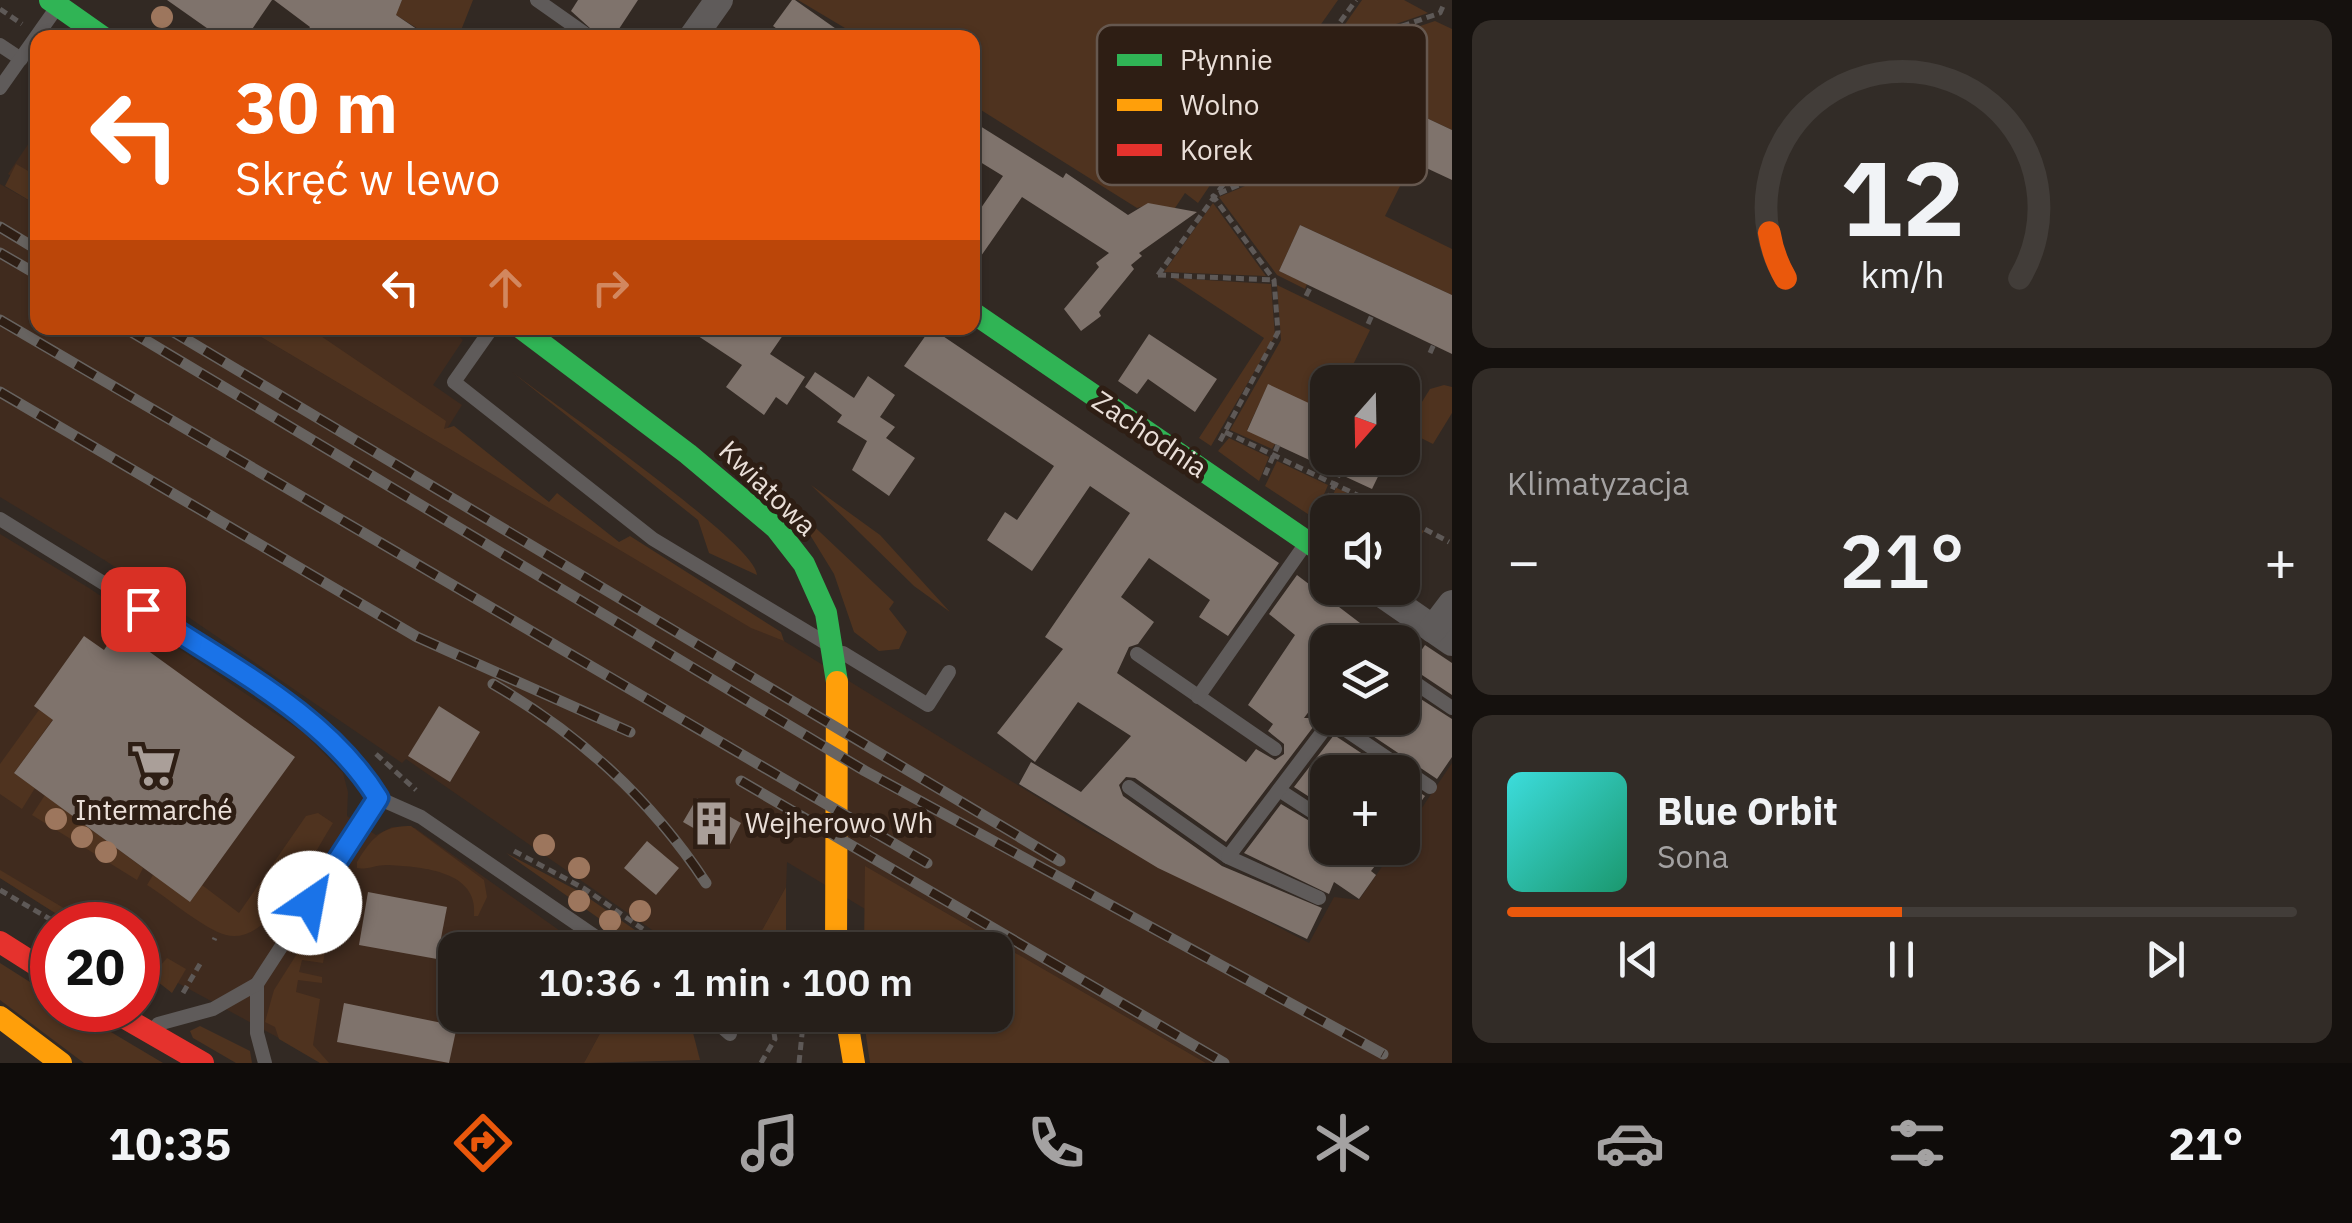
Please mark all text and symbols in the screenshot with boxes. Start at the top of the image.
legend [1097,25,1427,185]
text: Płynnie [1180,41,1273,78]
text: 30 m [235,61,398,152]
icon: left [70,70,200,200]
text: Wolno [1180,86,1259,123]
text: 12 [1840,129,1964,265]
text: Korek [1180,131,1253,168]
text: Skręć w lewo [235,149,501,207]
text: km/h [1860,251,1944,298]
icon: left [373,260,428,315]
icon: ahead [478,260,533,315]
icon: right [583,260,638,315]
north arrow [1310,365,1420,475]
map controls [1310,365,1420,865]
street label: Zachodnia [1086,382,1215,486]
street label: Kwiatowa [711,432,825,543]
text: Klimatyzacja [1507,462,1689,504]
button: sound [1310,495,1420,605]
text: 21° [1839,511,1965,609]
text: − [1507,525,1540,596]
text: + [2264,525,2297,596]
pin [101,567,186,652]
icon: arrive [116,582,171,637]
button: layers [1310,625,1420,735]
supermarket icon: Intermarché [130,741,178,789]
button: + [1310,755,1420,865]
text: Blue Orbit [1657,786,1838,835]
place label: Intermarché [75,791,233,828]
building icon: Wejherowo Wh [688,799,736,847]
place label: Wejherowo Wh [745,804,933,841]
text: Sona [1657,835,1729,877]
position arrow [258,851,362,955]
speed limit sign: 20 [30,902,160,1032]
icon: previous [1611,932,1666,987]
icon: pause [1874,932,1929,987]
icon: next [2138,932,2193,987]
text: 10:36 · 1 min · 100 m [538,957,913,1006]
icon: directions [448,1108,518,1178]
icon: music [735,1108,805,1178]
icon: phone [1021,1108,1091,1178]
icon: climate [1308,1108,1378,1178]
icon: car [1595,1108,1665,1178]
icon: filters [1882,1108,1952,1178]
text: 10:35 [108,1114,231,1172]
text: 21° [2168,1114,2244,1172]

